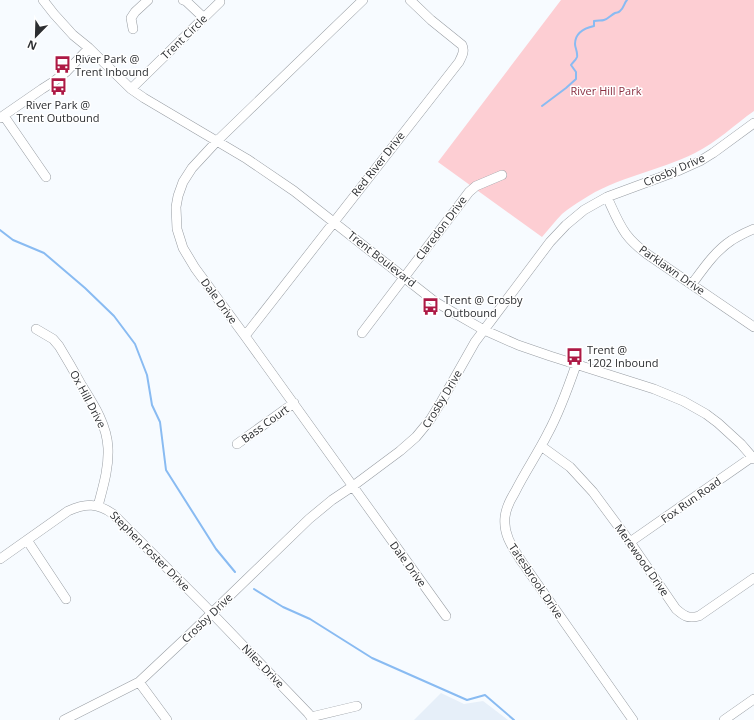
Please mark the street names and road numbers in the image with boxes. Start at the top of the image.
street label: Trent Circle [157,11,210,62]
street label: Red River Drive [348,128,408,199]
street label: Crosby Drive [641,150,707,189]
street label: Claredon Drive [412,193,470,263]
street label: Trent Boulevard [345,227,419,290]
street label: Parklawn Drive [636,241,708,298]
street label: Dale Drive [198,275,241,326]
street label: Ox Hill Drive [67,367,110,430]
street label: Crosby Drive [418,367,465,431]
street label: Bass Court [238,401,292,446]
street label: Fox Run Road [658,473,724,526]
street label: Stephen Foster Drive [107,507,194,594]
street label: Merewood Drive [612,521,673,599]
street label: Dale Drive [387,538,430,589]
street label: Tatesbrook Drive [506,540,567,621]
street label: Crosby Drive [178,590,235,646]
street label: Niles Drive [239,641,288,691]

